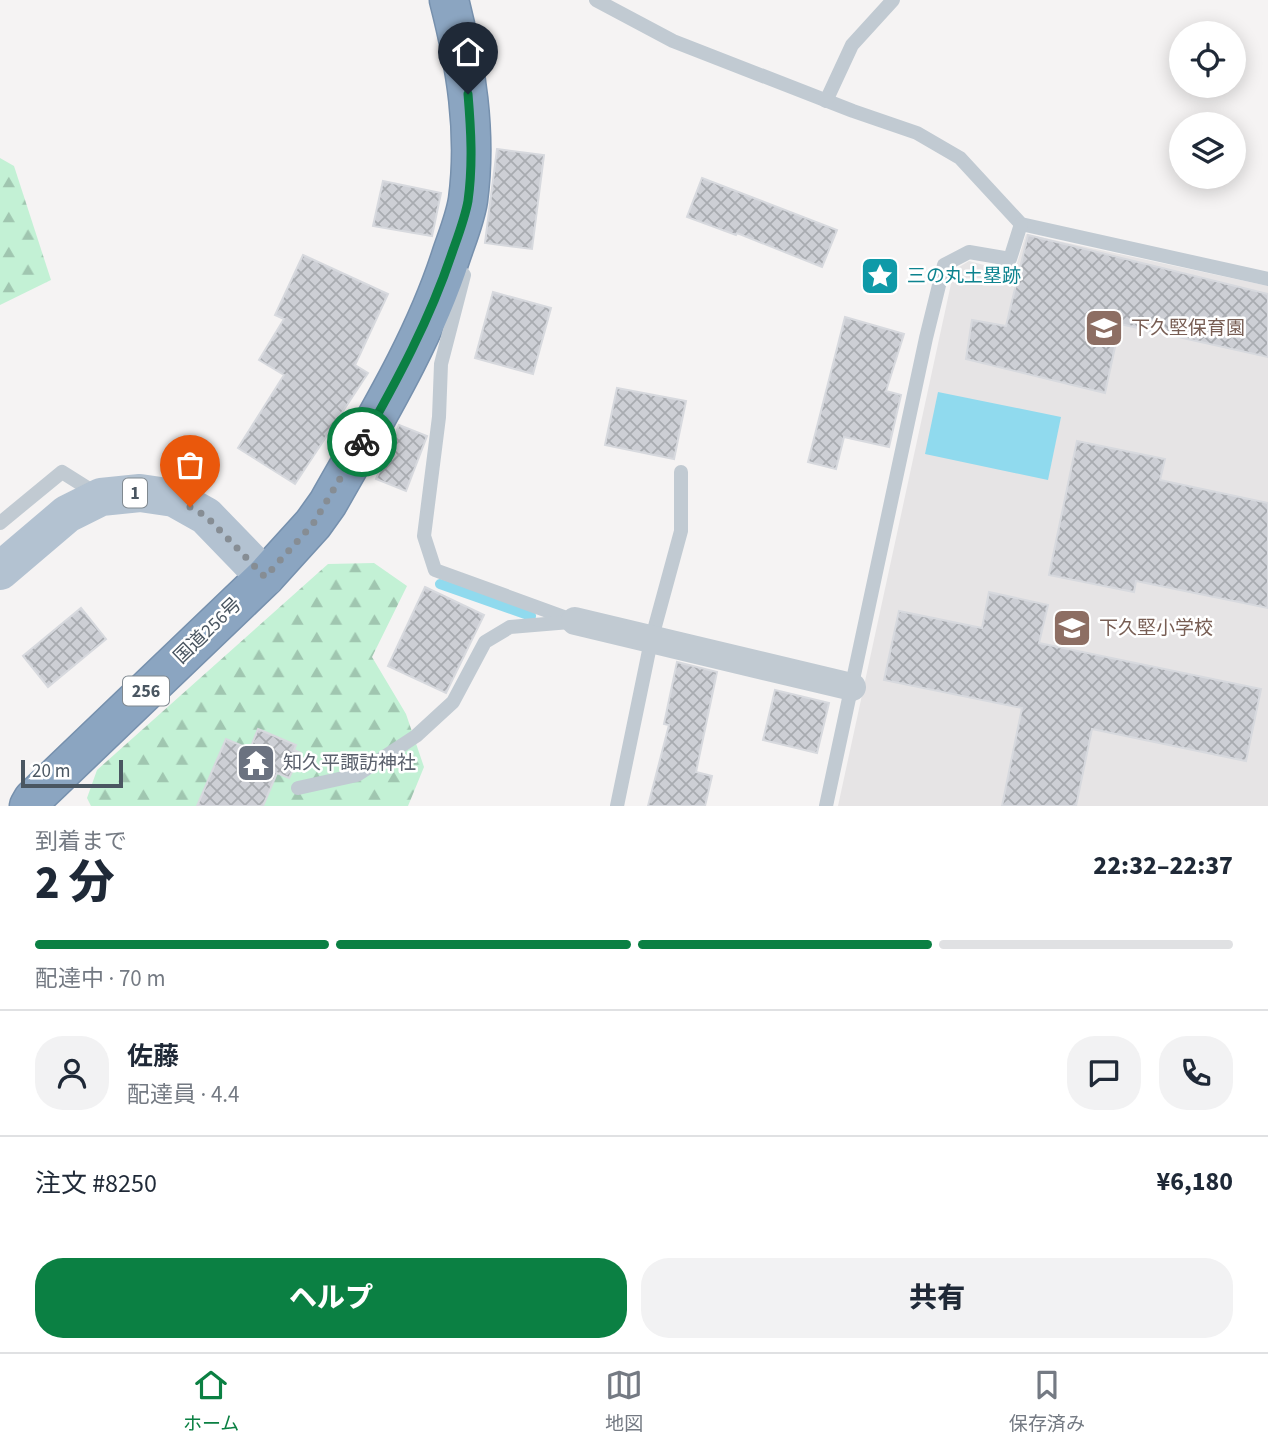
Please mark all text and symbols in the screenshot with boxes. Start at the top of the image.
map controls [1169,21,1246,189]
button: locate [1169,21,1246,98]
pin [438,22,498,94]
icon: home [449,33,487,71]
button: layers [1169,112,1246,189]
place icon: 三の丸土塁跡 [859,255,901,297]
place label: 三の丸土塁跡 [907,263,1021,290]
school or university icon: 下久堅保育園 [1083,307,1125,349]
place label: 下久堅保育園 [1131,315,1245,342]
courier [327,407,397,477]
icon: bike [343,423,381,461]
pin [160,435,220,507]
icon: bag [171,446,209,484]
road number: 1 [123,478,147,508]
street label: 国道256号 [168,592,248,670]
school or university icon: 下久堅小学校 [1051,607,1093,649]
place label: 下久堅小学校 [1099,615,1213,642]
road number: 256 [123,676,169,706]
temple icon: 知久平諏訪神社 [235,742,277,784]
place label: 知久平諏訪神社 [283,750,416,777]
scale bar [21,757,122,789]
text: 20 m [32,758,70,785]
text: 到着まで [35,825,127,858]
text: 22:32–22:37 [1093,847,1233,884]
text: 2 分 [35,851,115,916]
text: 配達中 · 70 m [35,962,165,995]
button: person [35,1036,109,1110]
button: chat [1067,1036,1141,1110]
button: phone [1159,1036,1233,1110]
text: 佐藤 [127,1038,179,1075]
text: 配達員 · 4.4 [127,1078,240,1111]
text: ¥6,180 [1157,1163,1233,1200]
text: 注文 #8250 [35,1165,157,1202]
button: ヘルプ [35,1258,627,1338]
button: 共有 [641,1258,1233,1338]
tab: ホーム [183,1366,239,1438]
tab: 地図 [605,1366,643,1438]
tab: 保存済み [1009,1366,1085,1438]

